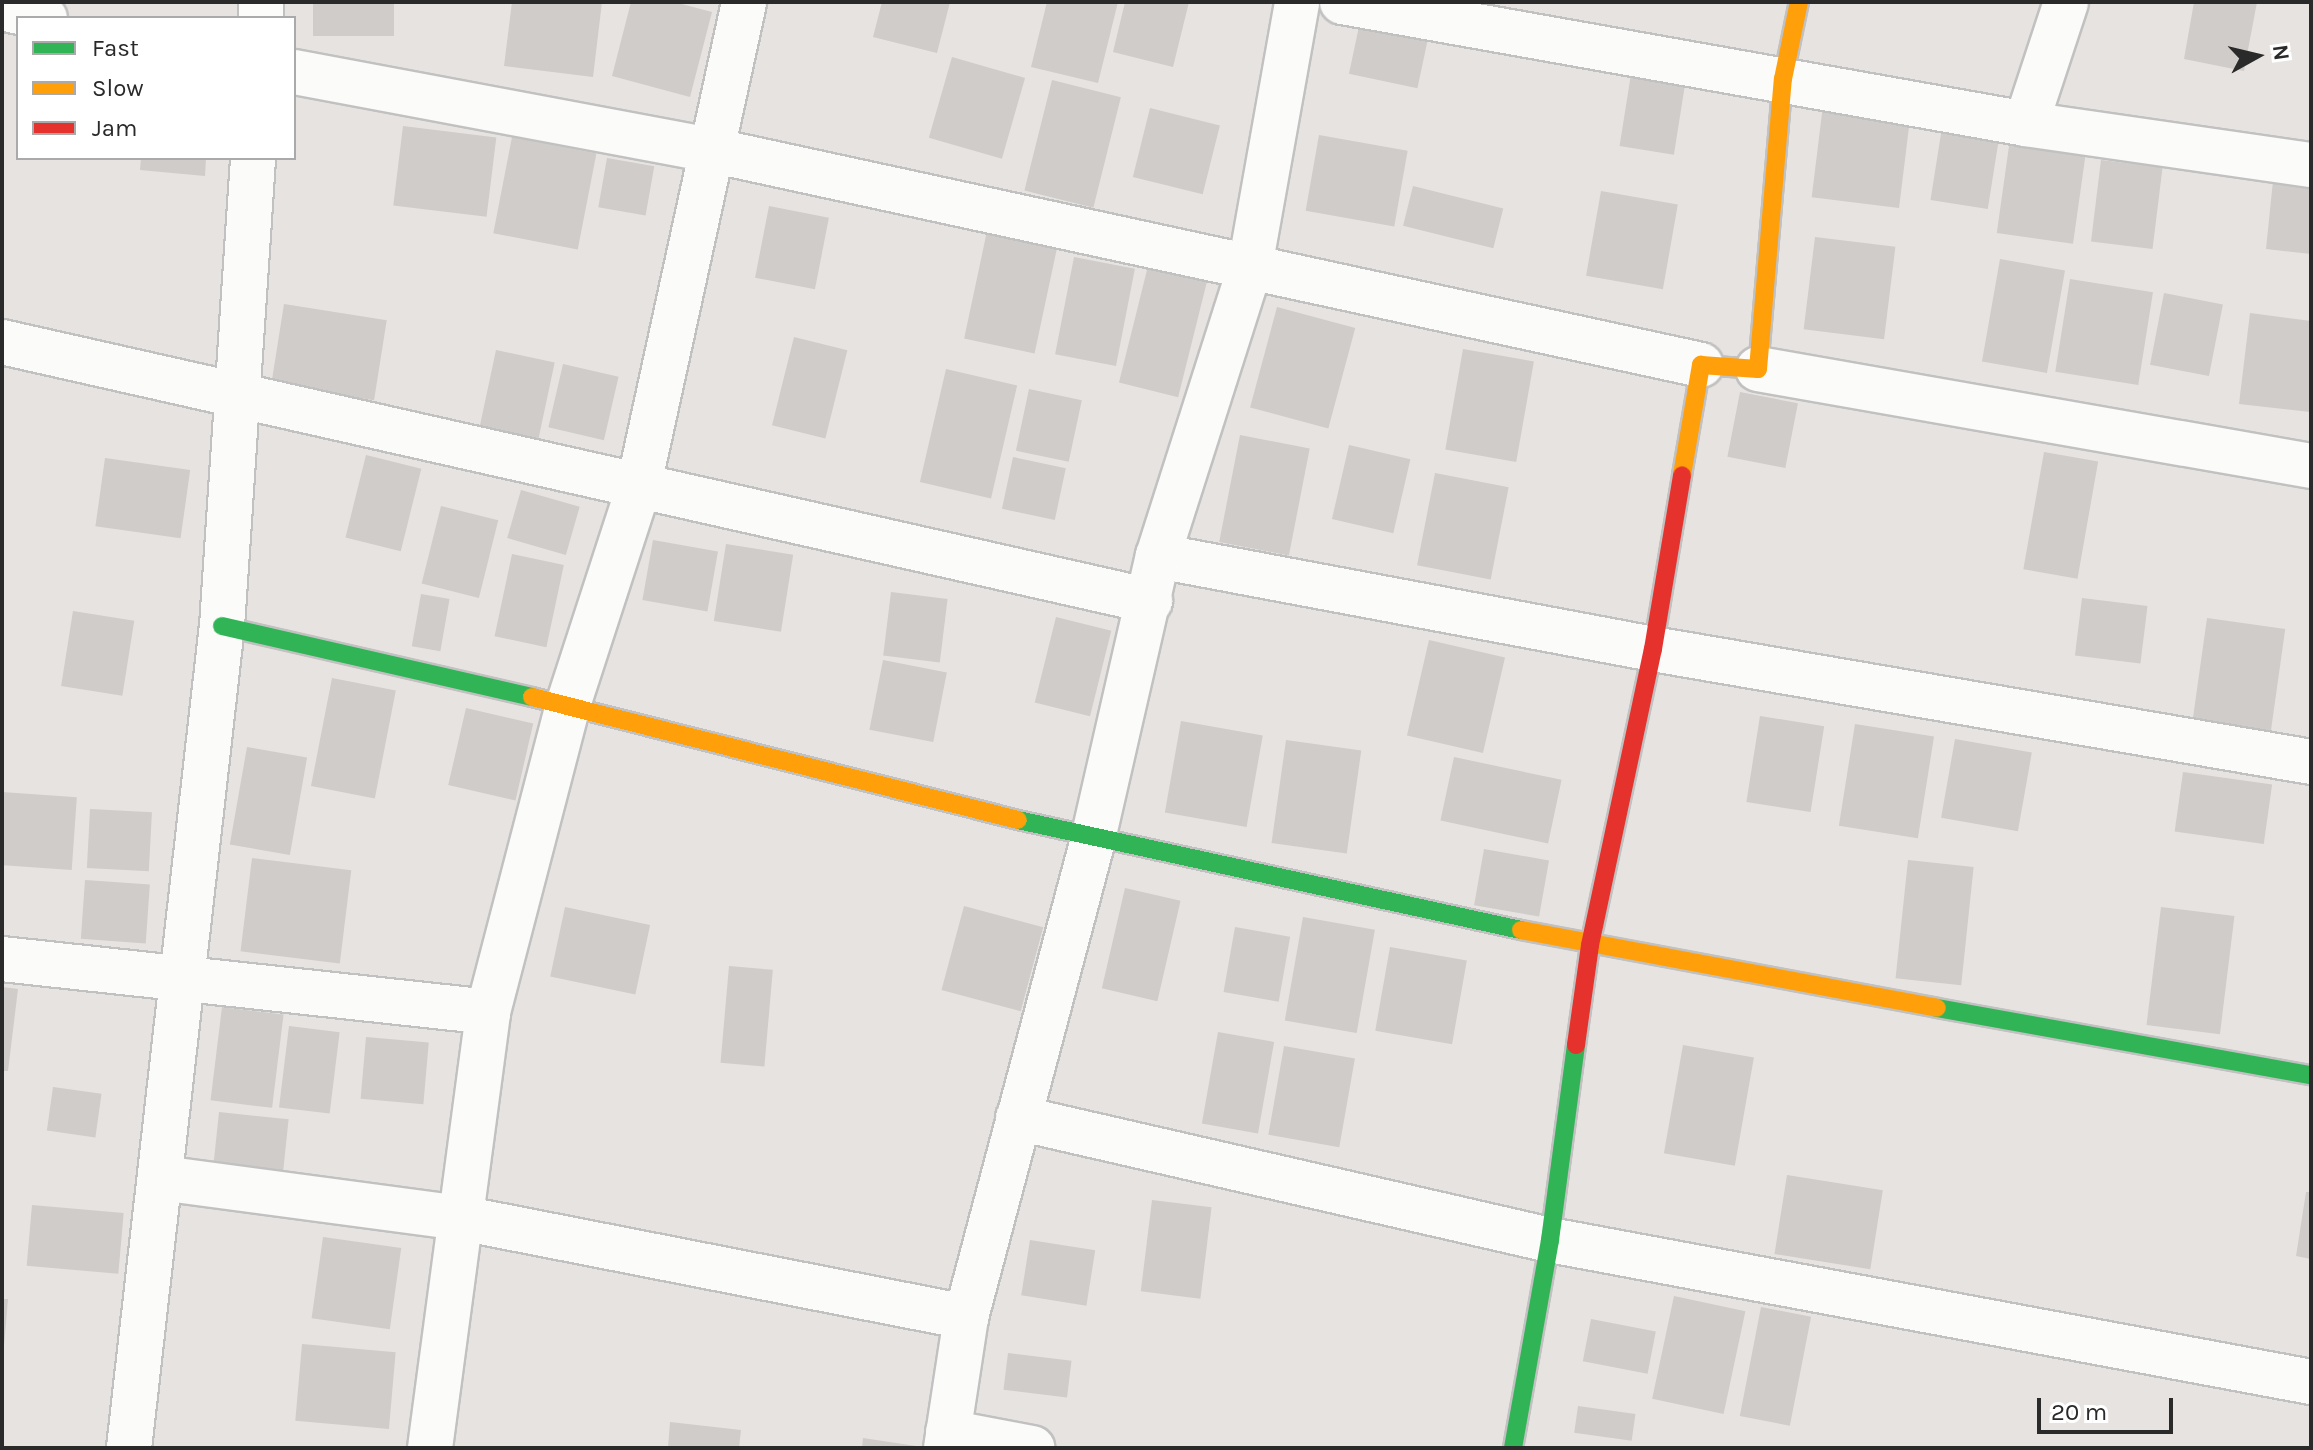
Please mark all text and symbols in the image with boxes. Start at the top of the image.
legend [16,16,296,160]
north arrow [2217,16,2297,96]
text: Fast [92,34,139,62]
text: N [2267,43,2295,62]
text: Slow [92,74,144,102]
text: Jam [92,114,137,142]
scale bar [2041,1382,2177,1432]
text: 20 m [2051,1398,2107,1426]

